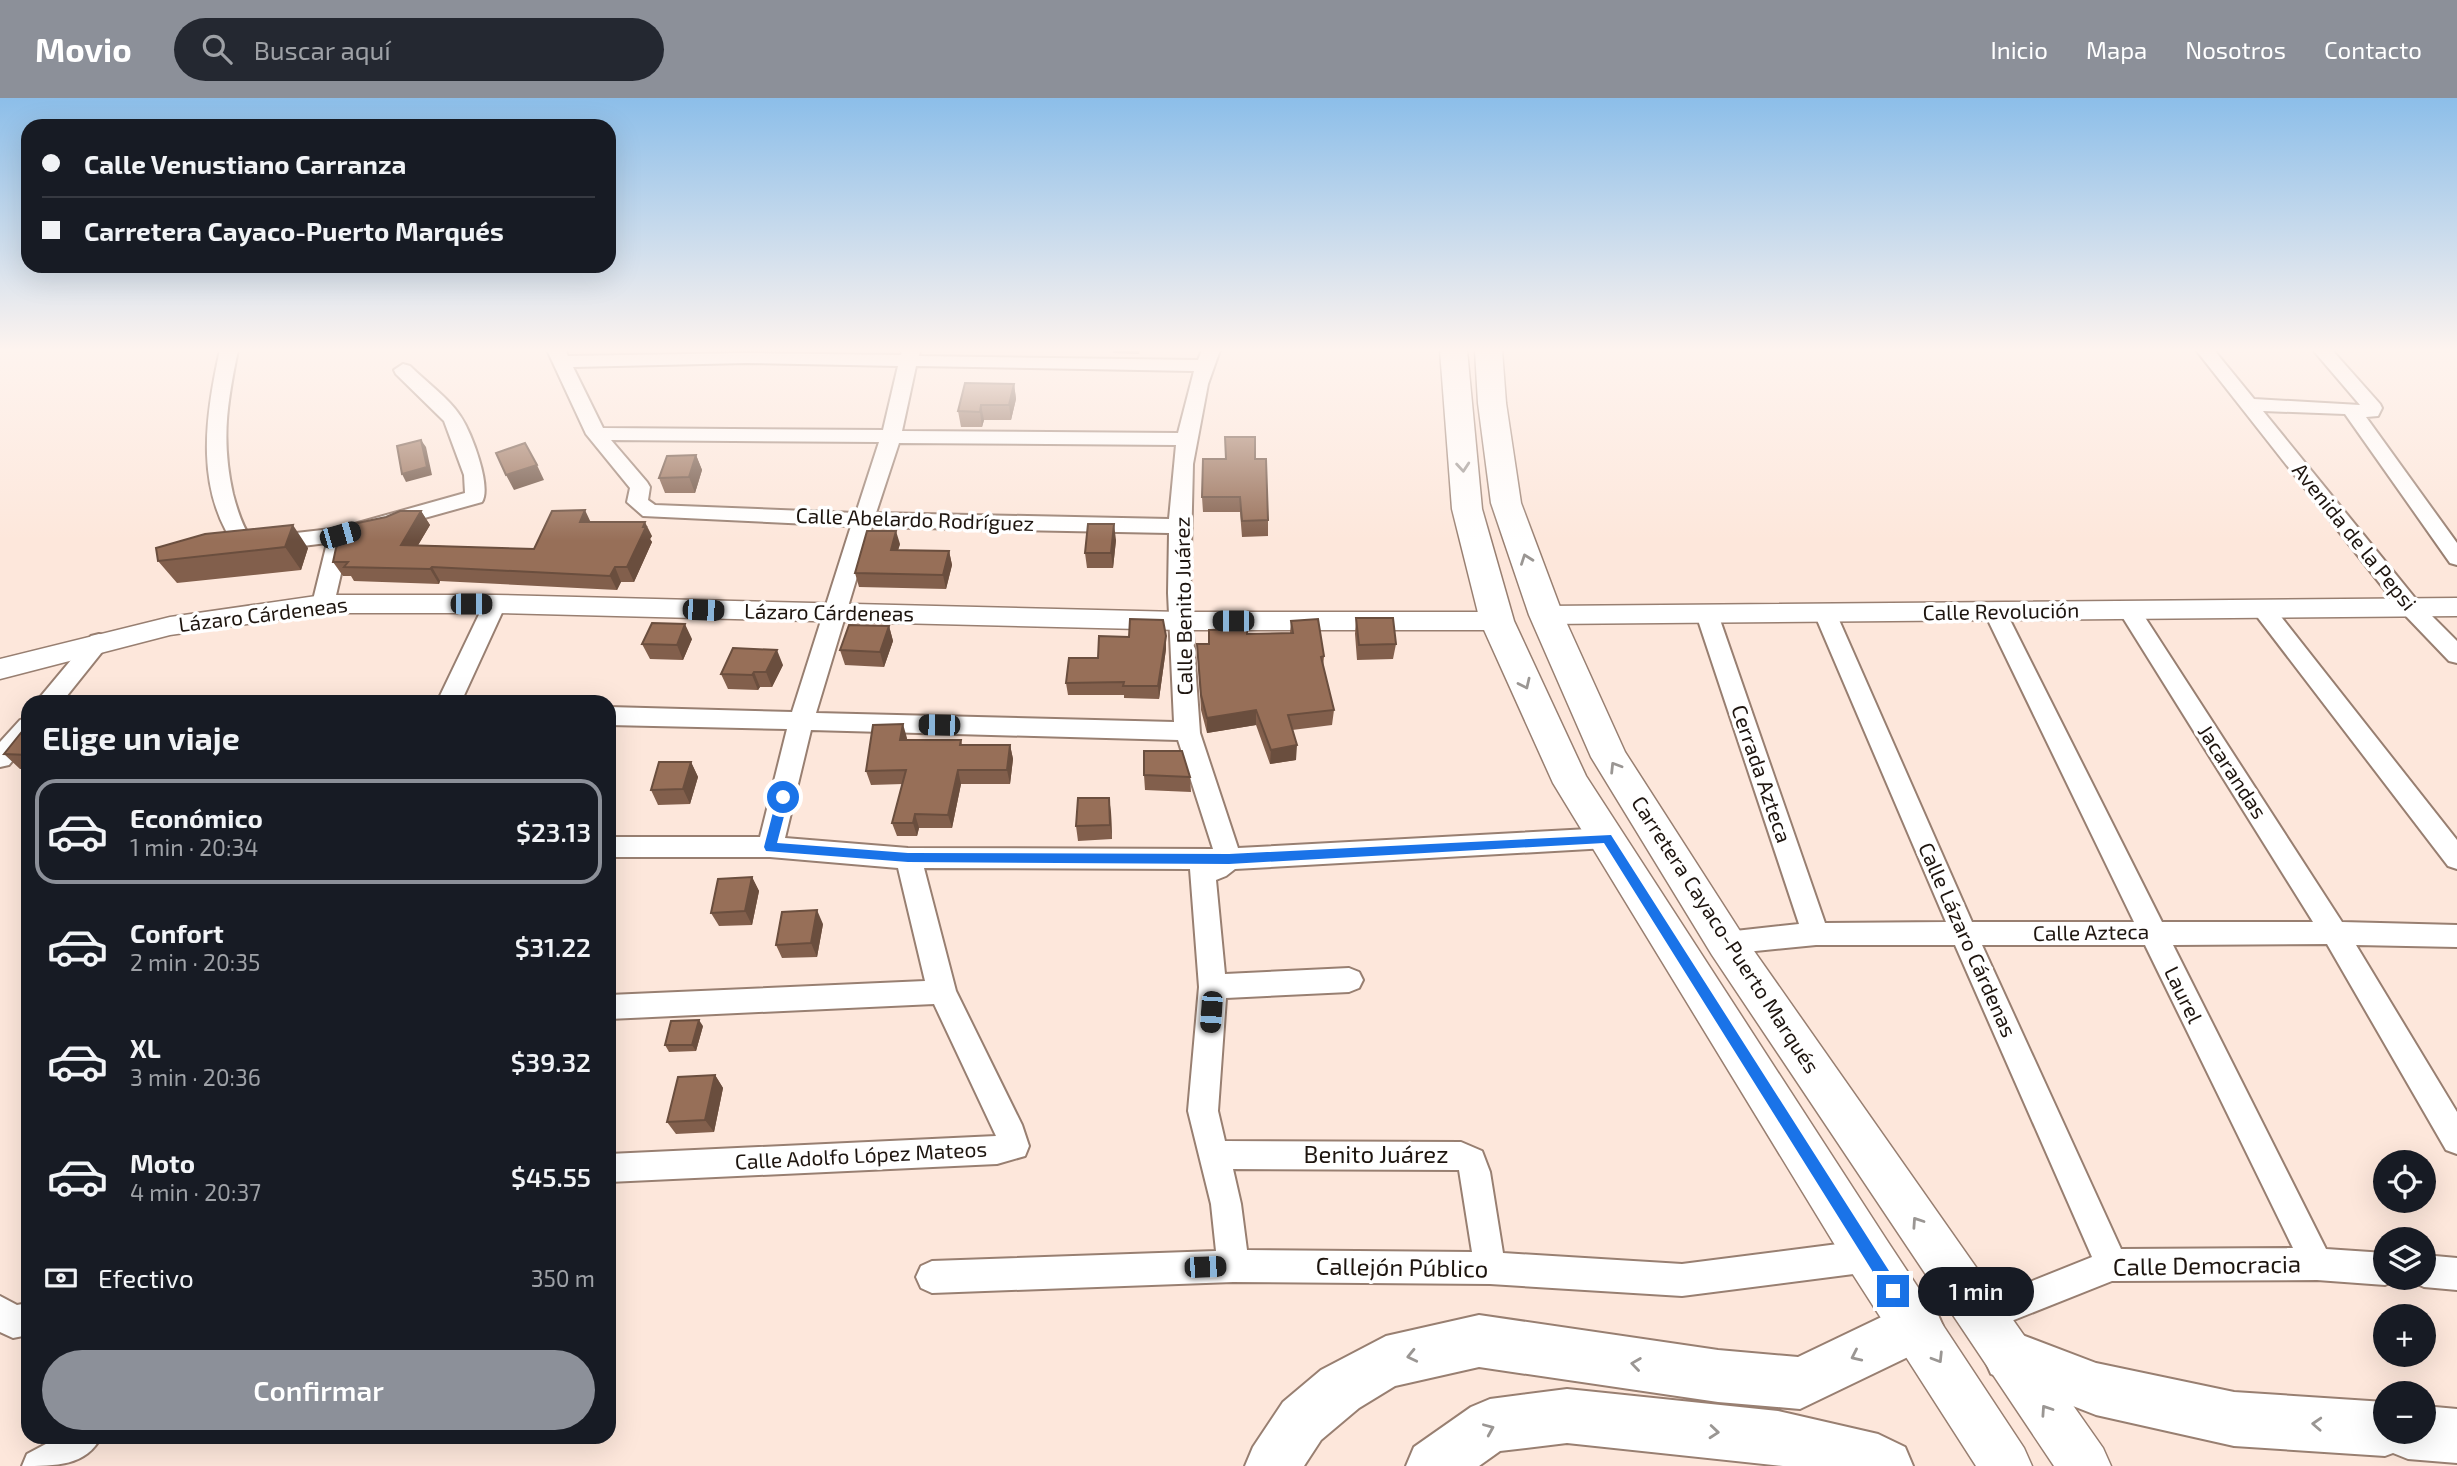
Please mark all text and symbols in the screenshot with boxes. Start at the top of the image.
search box [174,18,664,81]
text: Movio [35,29,132,69]
icon: search [198,30,236,68]
text: Buscar aquí [254,34,391,65]
text: Inicio [1990,35,2048,64]
text: Mapa [2086,35,2147,64]
text: Nosotros [2185,35,2286,64]
text: Contacto [2324,35,2422,64]
text: Calle Venustiano Carranza [84,148,406,179]
text: Carretera Cayaco-Puerto Marqués [84,215,504,246]
street label: Avenida de la Pepsi [2288,457,2422,615]
one-way arrow [1455,461,1470,472]
street label: Calle Abelardo Rodríguez [795,502,1035,535]
street label: Calle Benito Juárez [1168,517,1197,696]
car [317,519,364,551]
one-way arrow [1520,553,1534,565]
street label: Lázaro Cárdeneas [177,591,349,636]
car [451,594,493,615]
street label: Calle Revolución [1922,597,2080,624]
street label: Lázaro Cárdeneas [744,598,914,625]
car [682,599,725,621]
car [1213,611,1255,632]
one-way arrow [1517,677,1531,689]
street label: Cerrada Azteca [1727,701,1798,846]
car [918,714,961,736]
text: Elige un viaje [42,718,240,756]
street label: Jacarandas [2194,720,2273,823]
one-way arrow [1611,762,1624,775]
route start [767,781,799,813]
street label: Carretera Cayaco-Puerto Marqués [1627,791,1825,1077]
icon: car [46,800,109,863]
text: Económico [130,802,263,833]
text: $23.13 [516,816,591,847]
text: 1 min · 20:34 [130,833,258,861]
street label: Calle Lázaro Cárdenas [1914,838,2023,1041]
icon: car [46,915,109,978]
text: Confort [130,917,224,948]
street label: Calle Azteca [2033,918,2149,945]
text: $31.22 [515,931,591,962]
text: 2 min · 20:35 [130,948,260,976]
street label: Laurel [2160,962,2209,1027]
car [1200,990,1223,1034]
icon: car [46,1030,109,1093]
text: XL [130,1032,161,1063]
text: $39.32 [511,1046,591,1077]
text: 3 min · 20:36 [130,1063,261,1091]
street label: Calle Adolfo López Mateos [734,1135,988,1174]
street label: Benito Juárez [1304,1139,1448,1168]
icon: car [46,1145,109,1208]
text: Moto [130,1147,195,1178]
map controls [2373,1150,2436,1444]
button: locate [2373,1150,2436,1213]
text: $45.55 [511,1161,591,1192]
text: 4 min · 20:37 [130,1178,261,1206]
one-way arrow [1912,1217,1925,1230]
button: layers [2373,1227,2436,1290]
street label: Calle Democracia [2113,1248,2301,1281]
street label: Callejón Público [1315,1250,1489,1283]
car [1184,1256,1227,1278]
icon: cash [42,1259,80,1297]
text: Efectivo [98,1262,194,1293]
text: 350 m [531,1264,595,1292]
callout: 1 min [1918,1266,2033,1316]
route end [1877,1275,1909,1307]
text: 1 min [1949,1277,2003,1305]
button: + [2373,1304,2436,1367]
one-way arrow [1406,1348,1418,1363]
one-way arrow [1851,1348,1863,1362]
button: Confirmar [42,1350,595,1430]
one-way arrow [1929,1350,1942,1363]
one-way arrow [1630,1356,1642,1371]
button: − [2373,1381,2436,1444]
one-way arrow [2041,1404,2054,1417]
one-way arrow [2311,1417,2322,1432]
one-way arrow [1482,1424,1494,1438]
one-way arrow [1709,1424,1720,1439]

